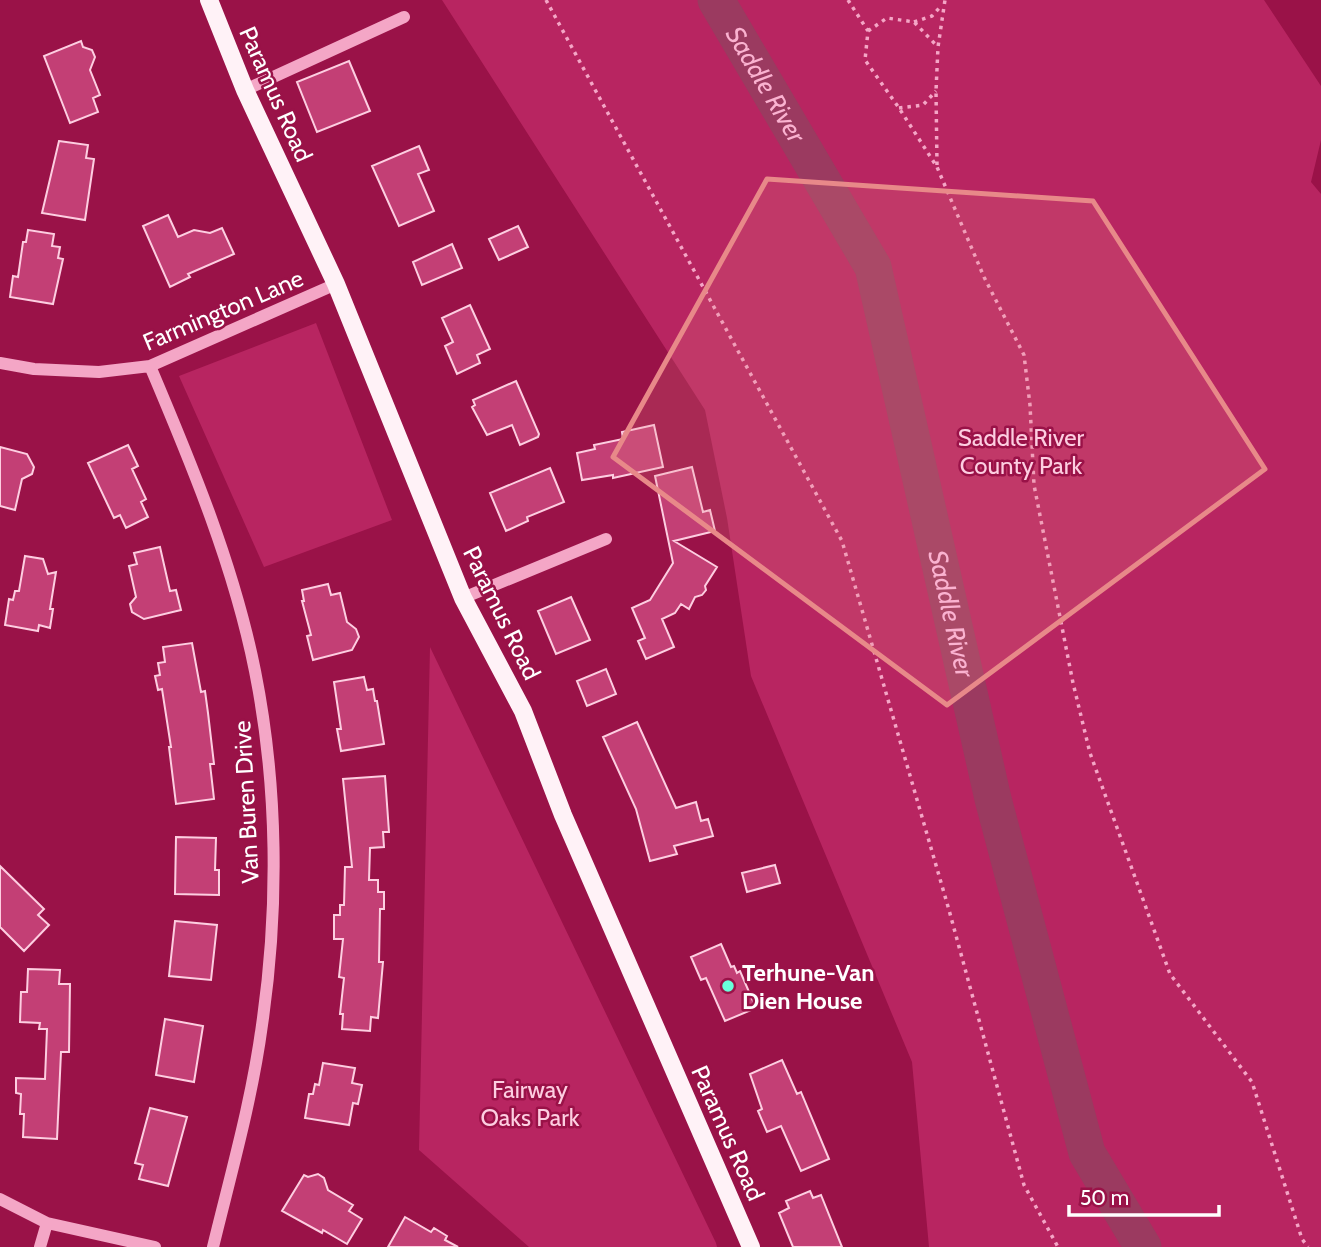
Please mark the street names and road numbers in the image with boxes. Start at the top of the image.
street label: Paramus Road [233,22,319,166]
street label: Farmington Lane [139,263,307,357]
street label: Paramus Road [457,542,547,684]
street label: Van Buren Drive [227,720,265,884]
street label: Paramus Road [685,1061,771,1205]

